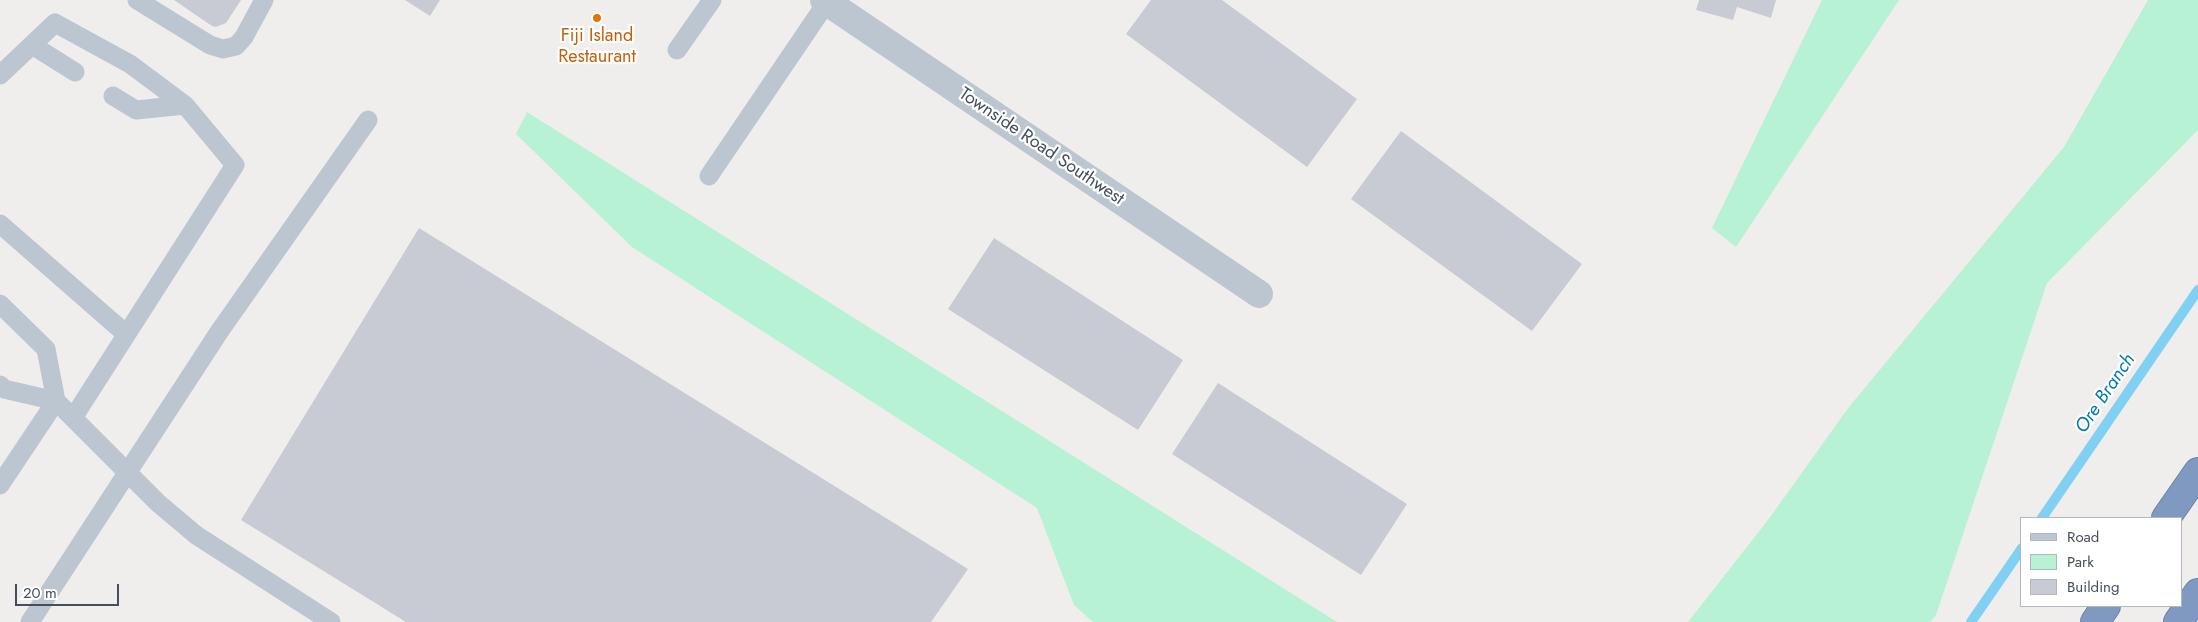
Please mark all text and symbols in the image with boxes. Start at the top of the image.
marker: Fiji Island Restaurant [591,12,603,24]
place label: Fiji Island Restaurant [558,26,636,68]
street label: Townside Road Southwest [954,84,1128,210]
water label: Ore Branch [2071,350,2141,438]
legend [2020,517,2183,607]
text: Road [2067,526,2099,548]
text: Park [2067,551,2094,573]
scale bar [18,574,121,606]
text: Building [2067,576,2119,598]
text: 20 m [23,582,57,604]

